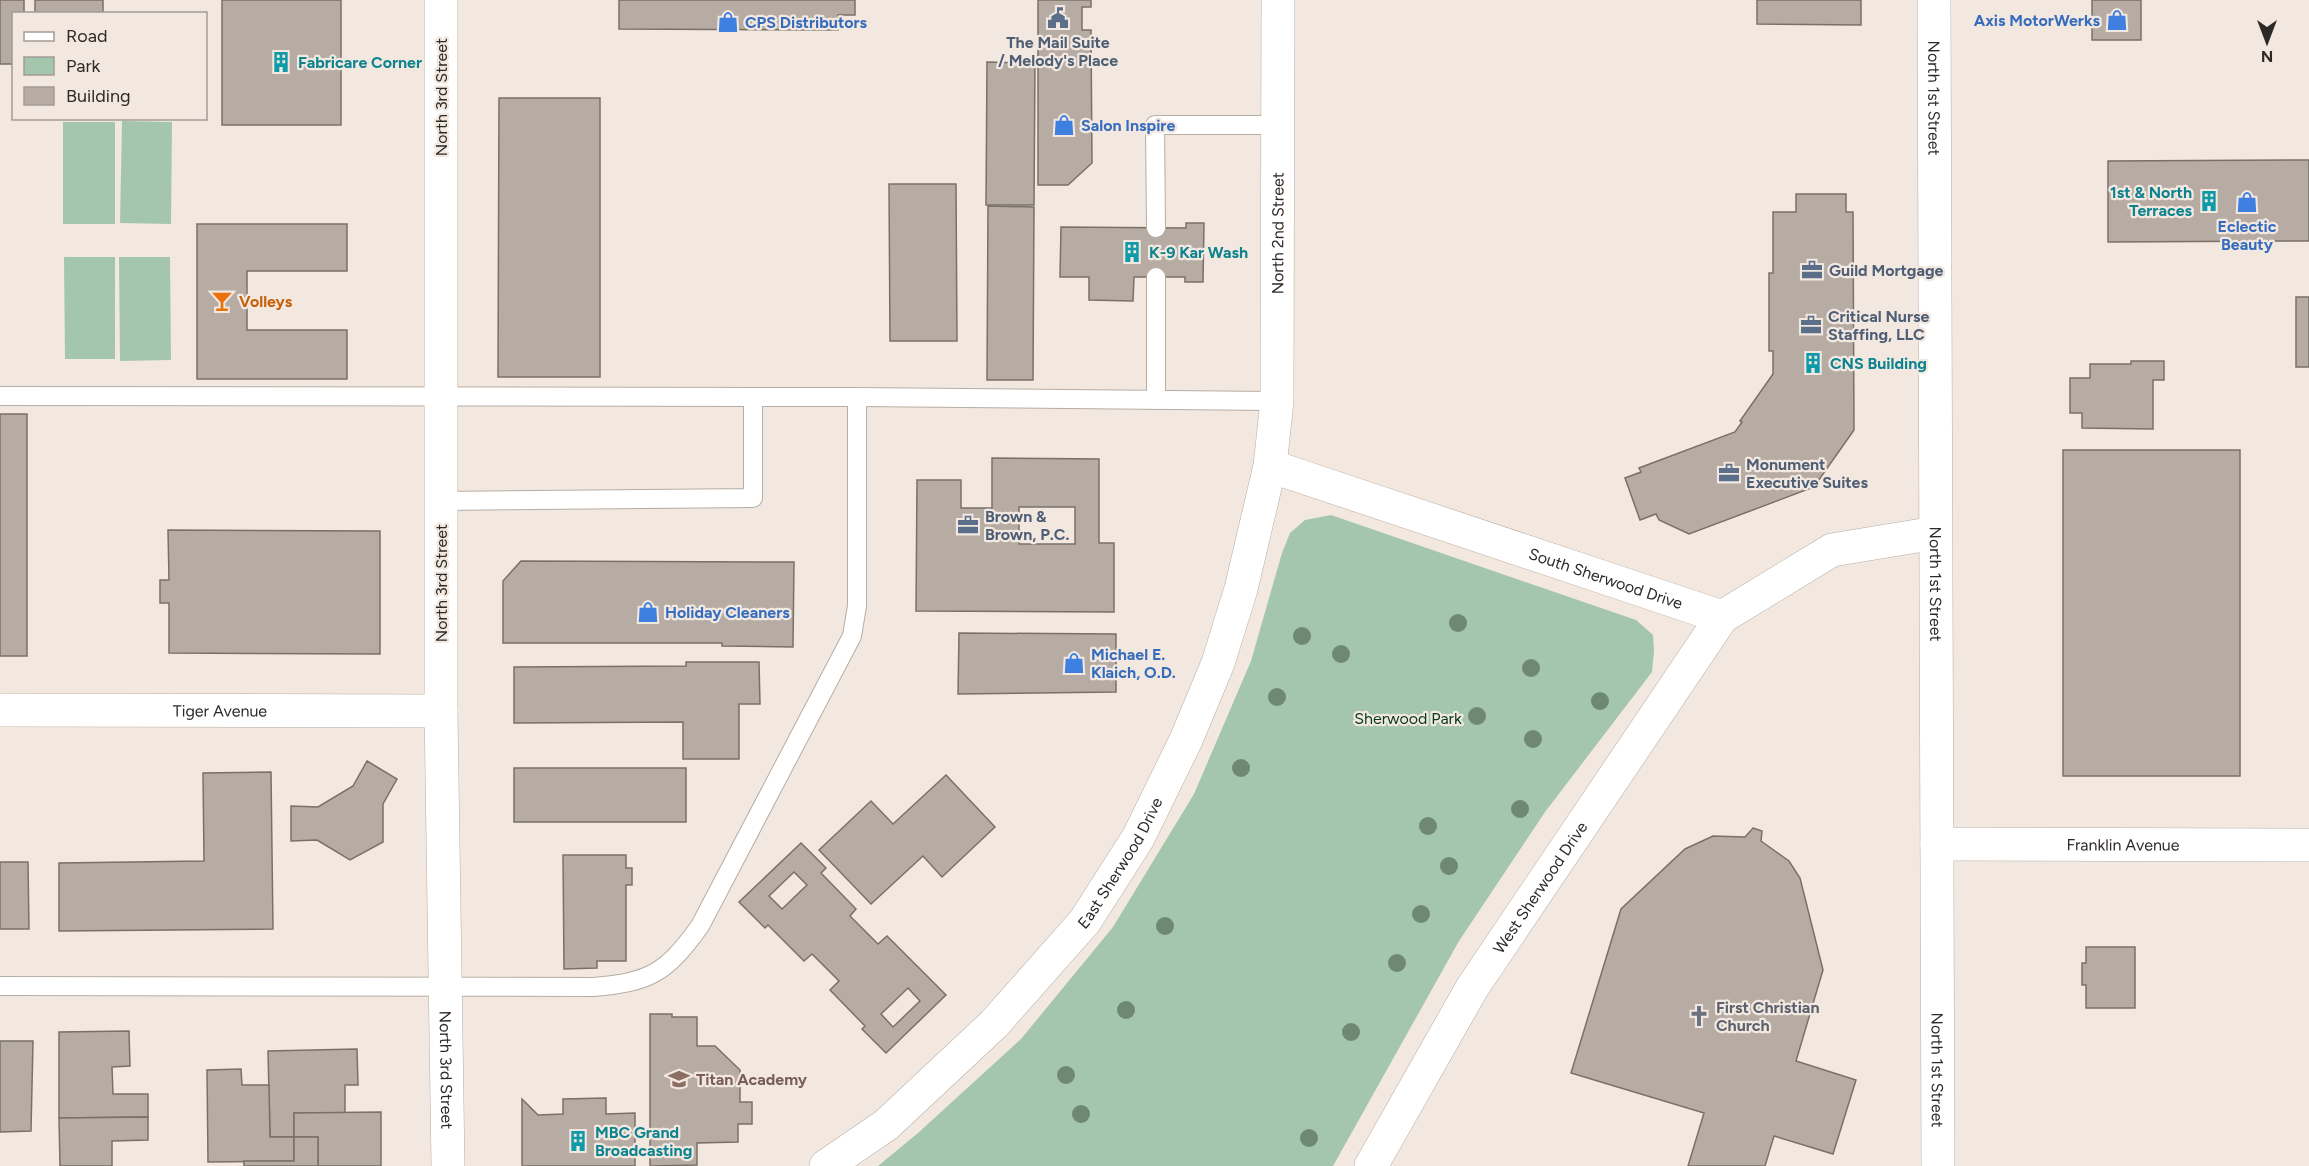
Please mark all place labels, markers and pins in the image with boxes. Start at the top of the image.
public building icon: The Mail Suite / Melody's Place [1046,6,1070,30]
shop icon: Axis MotorWerks [2105,8,2129,32]
shop icon: CPS Distributors [716,10,740,34]
place label: Axis MotorWerks [1974,11,2101,30]
place label: CPS Distributors [745,13,868,32]
place label: The Mail Suite / Melody's Place [998,33,1118,70]
building icon: Fabricare Corner [269,50,293,74]
place label: Fabricare Corner [298,53,422,72]
shop icon: Salon Inspire [1052,113,1076,137]
place label: Salon Inspire [1081,116,1175,135]
place label: 1st & North Terraces [2110,183,2193,220]
building icon: 1st & North Terraces [2197,189,2221,213]
shop icon: Eclectic Beauty [2235,190,2259,214]
place label: Eclectic Beauty [2217,217,2277,254]
building icon: K-9 Kar Wash [1120,240,1144,264]
place label: K-9 Kar Wash [1149,243,1248,262]
office icon: Guild Mortgage [1800,258,1824,282]
place label: Guild Mortgage [1829,261,1944,280]
bar icon: Volleys [210,289,234,313]
place label: Volleys [239,292,293,311]
place label: Critical Nurse Staffing, LLC [1828,307,1929,344]
office icon: Critical Nurse Staffing, LLC [1799,313,1823,337]
building icon: CNS Building [1801,351,1825,375]
place label: CNS Building [1830,354,1927,373]
place label: Monument Executive Suites [1746,455,1868,492]
office icon: Monument Executive Suites [1717,461,1741,485]
place label: Brown & Brown, P.C. [985,507,1069,544]
office icon: Brown & Brown, P.C. [956,513,980,537]
shop icon: Holiday Cleaners [636,600,660,624]
place label: Holiday Cleaners [665,603,790,622]
place label: Michael E. Klaich, O.D. [1091,645,1176,682]
shop icon: Michael E. Klaich, O.D. [1062,651,1086,675]
place label: First Christian Church [1716,998,1820,1035]
church icon: First Christian Church [1687,1004,1711,1028]
school or university icon: Titan Academy [667,1067,691,1091]
place label: Titan Academy [696,1070,808,1089]
place label: MBC Grand Broadcasting [595,1123,692,1160]
building icon: MBC Grand Broadcasting [566,1129,590,1153]

